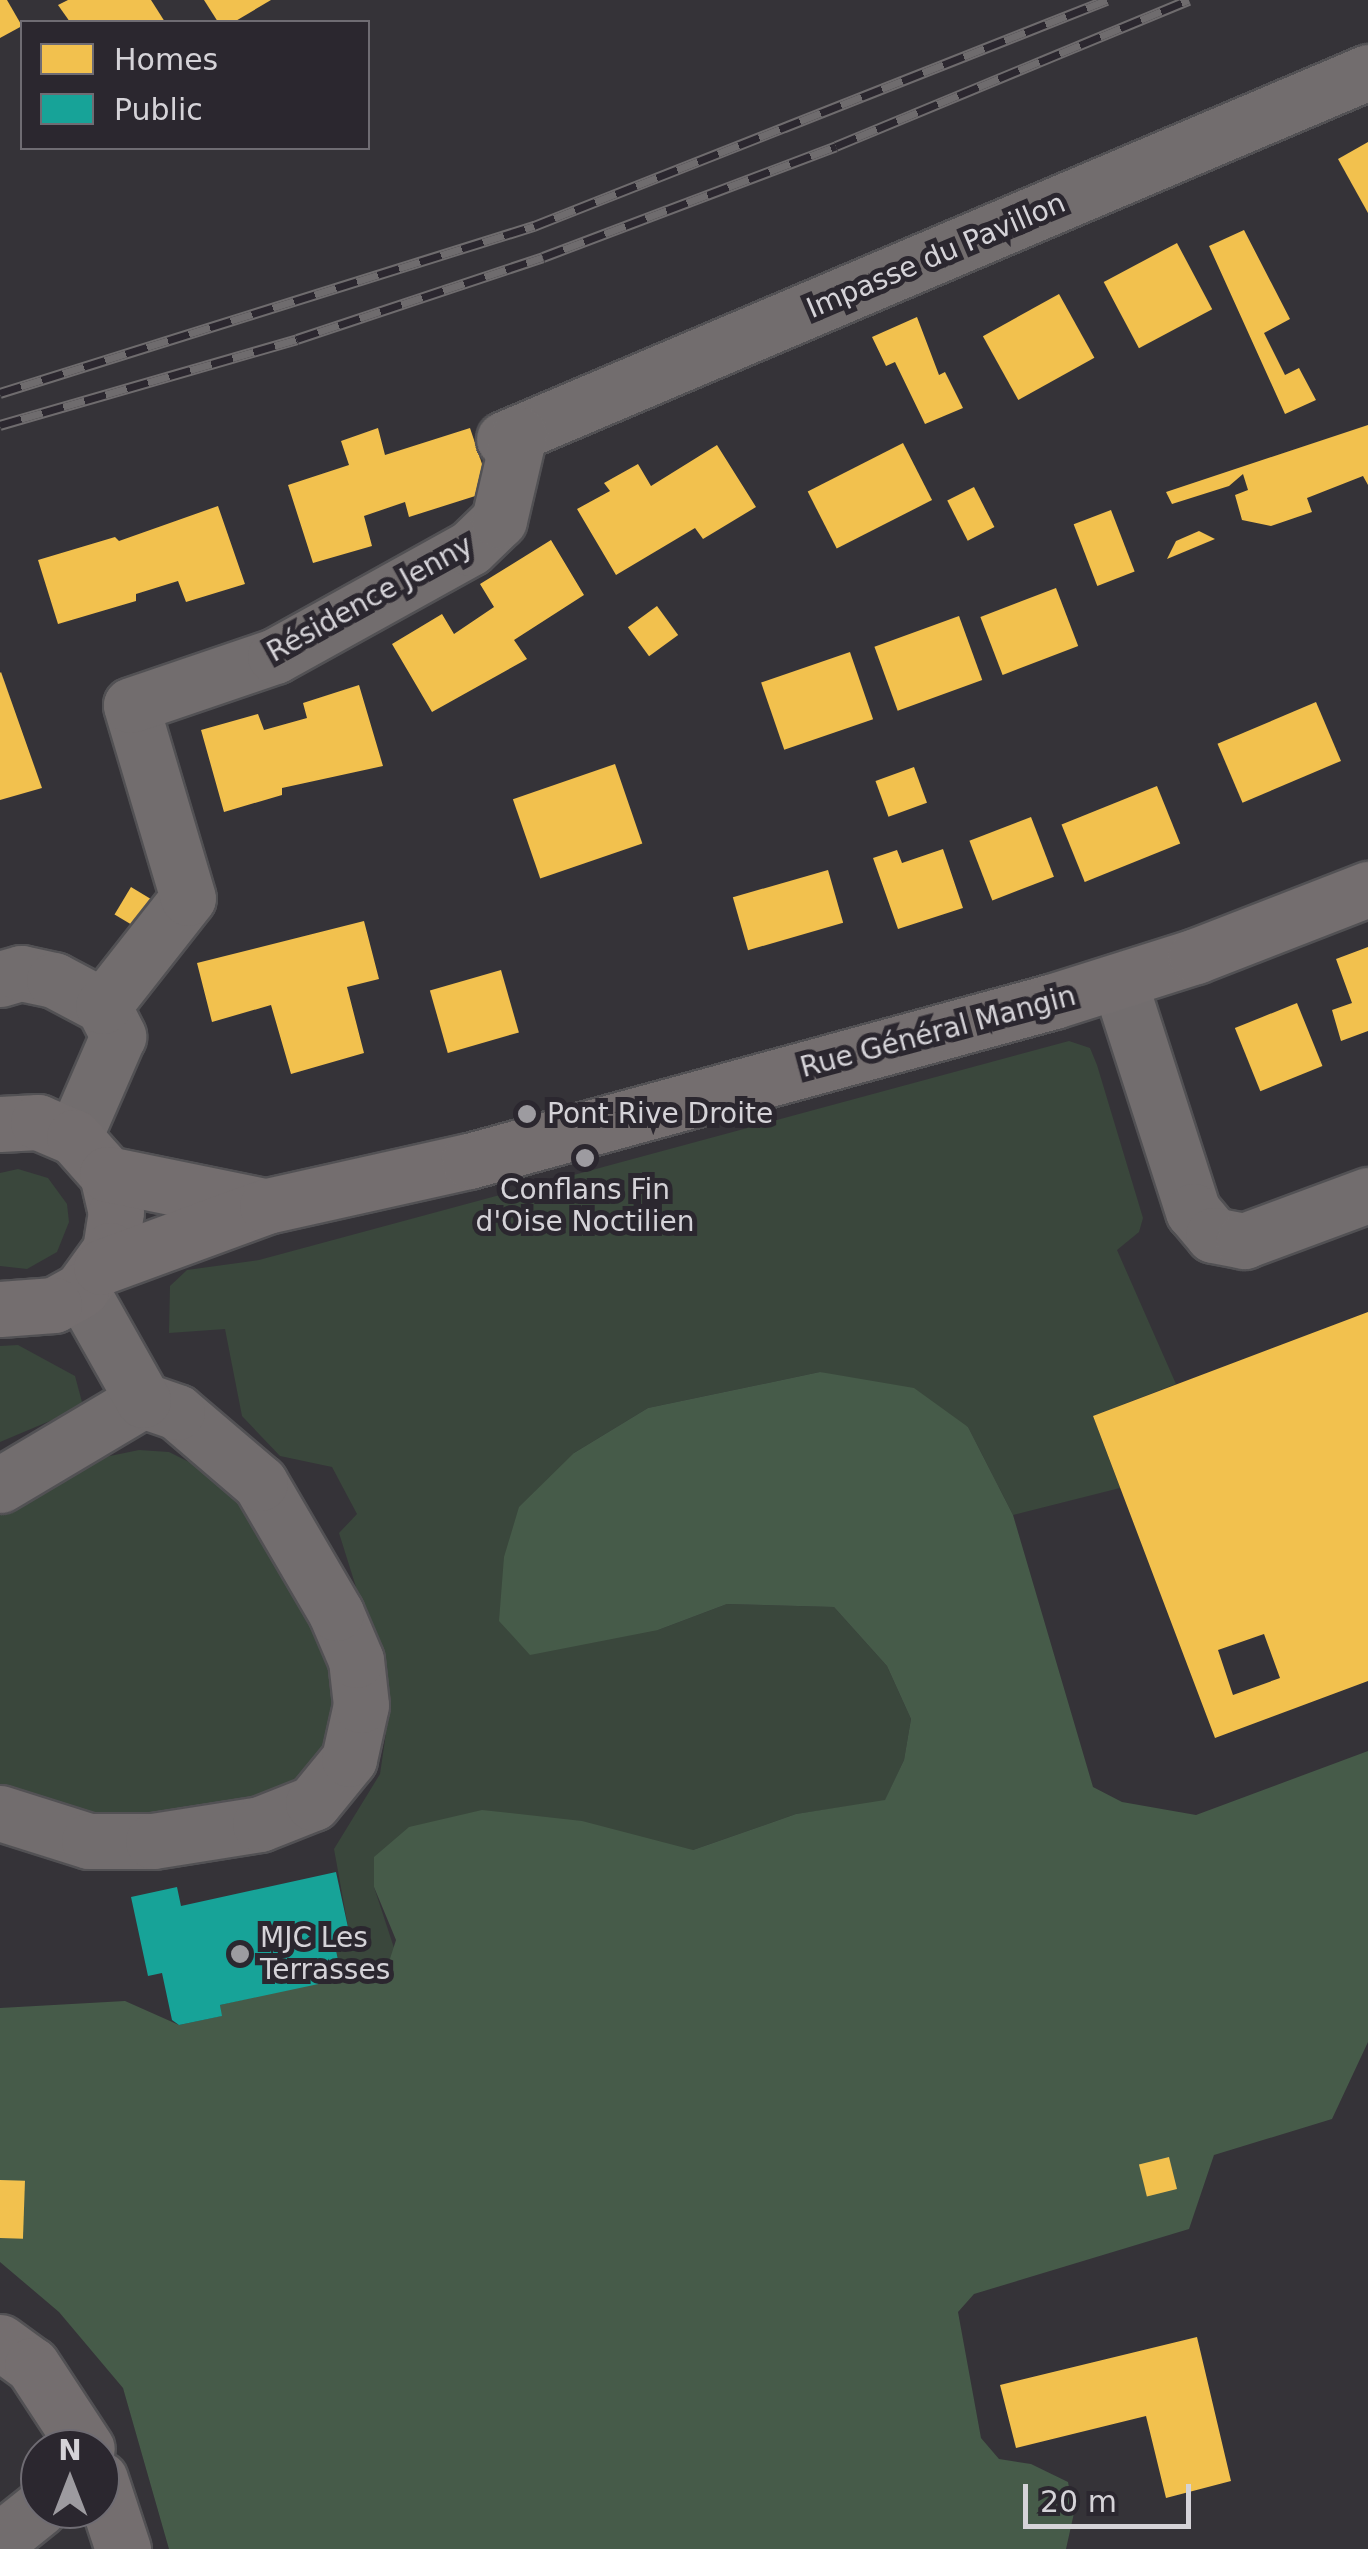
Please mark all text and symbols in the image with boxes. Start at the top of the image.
legend [20,20,370,150]
text: Homes [114,42,218,77]
text: Public [114,92,203,127]
street label: Impasse du Pavillon [802,186,1070,326]
street label: Résidence Jenny [261,529,479,669]
street label: Rue Général Mangin [797,979,1079,1085]
place label: Pont Rive Droite [547,1097,773,1131]
marker: Pont Rive Droite [516,1103,538,1125]
marker: Conflans Fin d'Oise Noctilien [574,1147,596,1169]
place label: Conflans Fin d'Oise Noctilien [476,1173,694,1239]
place label: MJC Les Terrasses [260,1921,390,1987]
marker: MJC Les Terrasses [229,1943,251,1965]
north arrow [20,2429,120,2529]
text: N [58,2434,82,2467]
scale bar [1028,2464,1196,2526]
text: 20 m [1040,2484,1117,2519]

